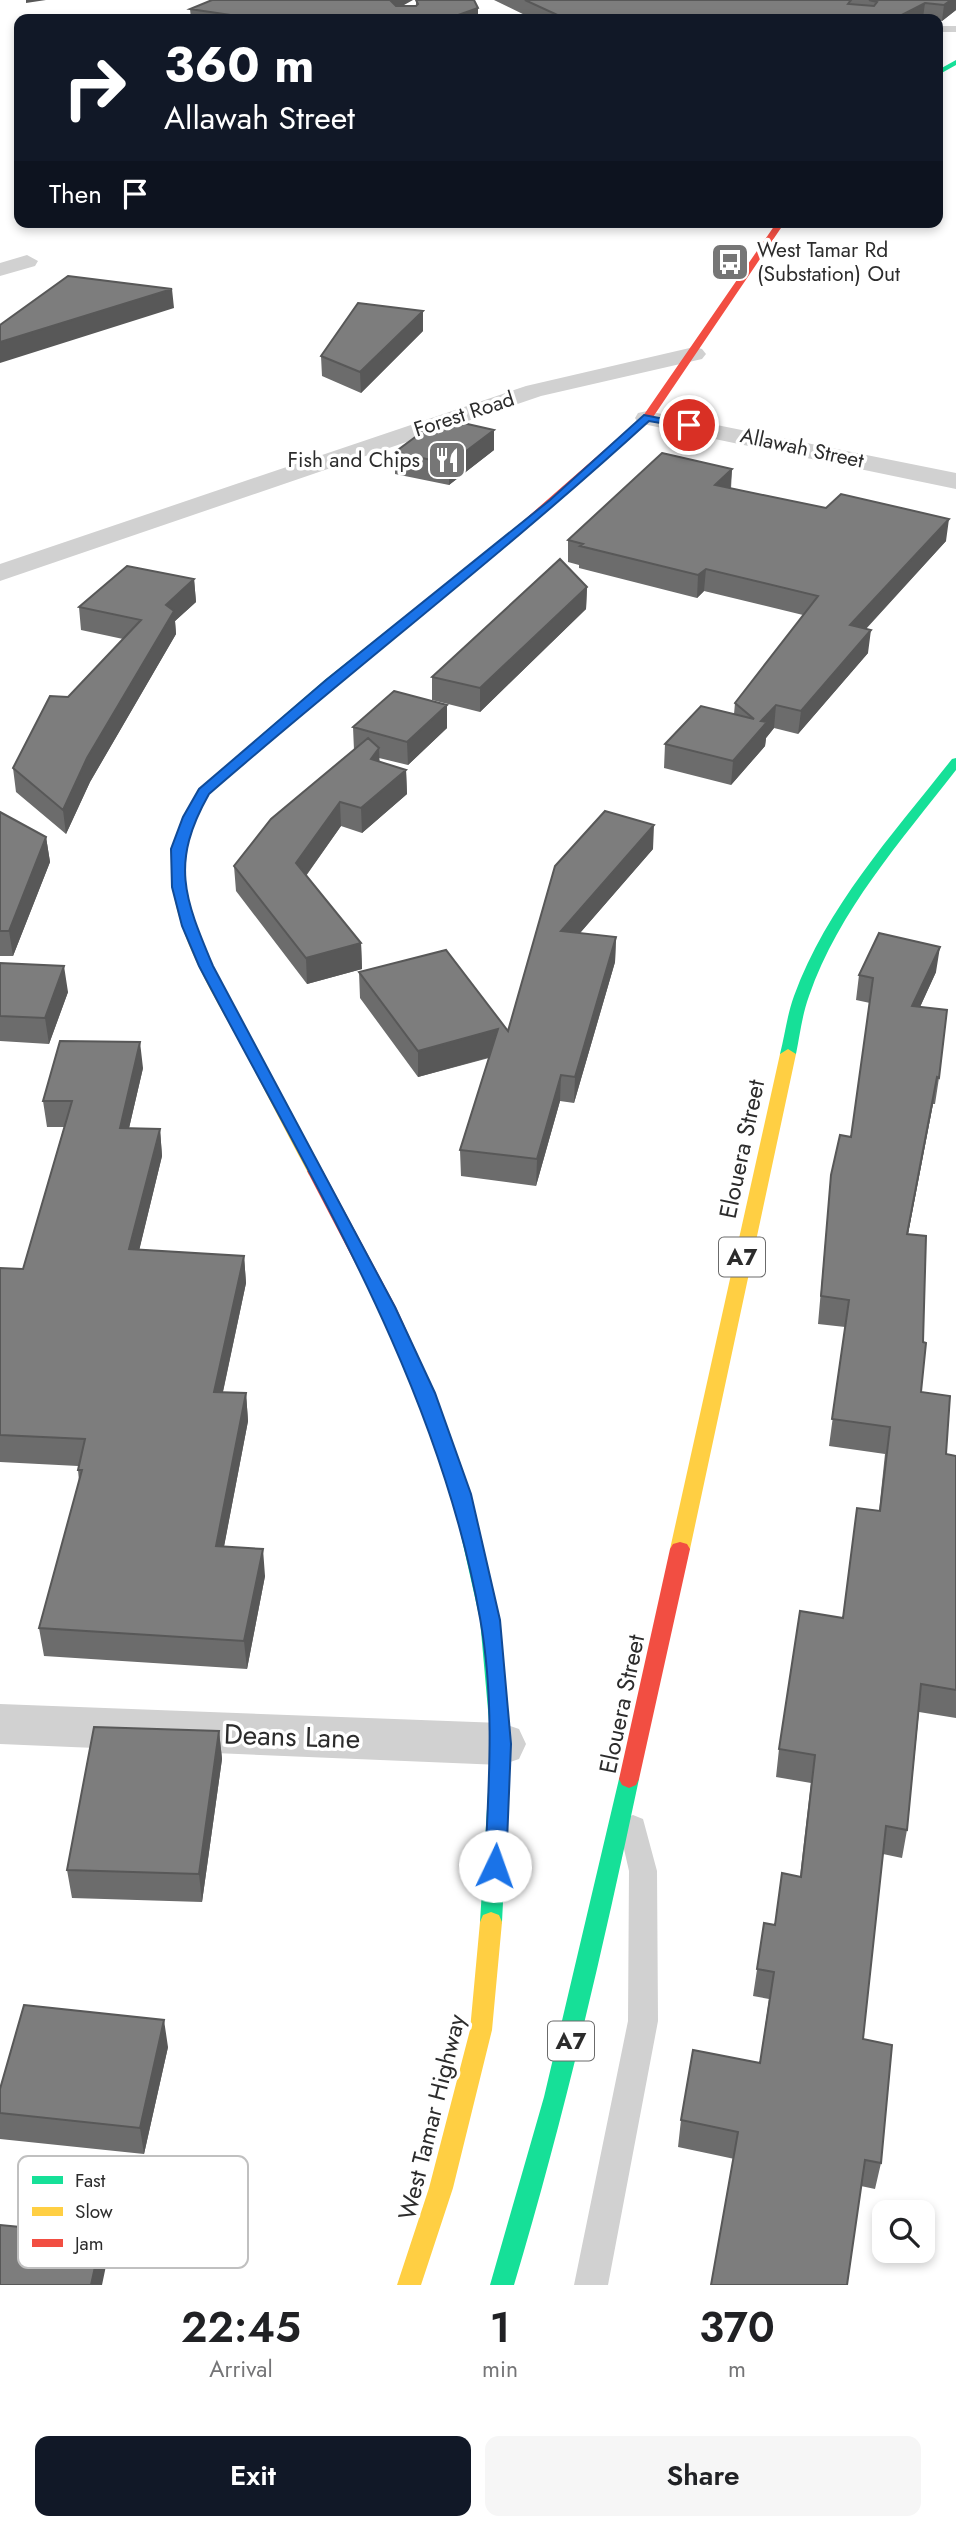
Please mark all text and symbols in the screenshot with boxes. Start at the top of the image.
text: 360 m [164,30,315,100]
icon: right [49,42,140,133]
text: Allawah Street [164,95,355,141]
text: Then [49,175,102,213]
icon: arrive [116,175,154,213]
place label: West Tamar Rd (Substation) Out [757,235,900,289]
bus stop icon: West Tamar Rd (Substation) Out [709,241,751,283]
street label: Forest Road [410,384,518,444]
pin [659,395,719,455]
icon: arrive [670,406,708,444]
street label: Allawah Street [738,420,866,476]
restaurant icon: Fish and Chips [426,439,468,481]
place label: Fish and Chips [288,445,420,475]
street label: Elouera Street [710,1076,773,1222]
road number: A7 [719,1238,765,1276]
street label: Elouera Street [590,1631,653,1777]
street label: Deans Lane [223,1714,361,1759]
position arrow [458,1829,532,1903]
street label: West Tamar Highway [389,2010,474,2223]
road number: A7 [548,2022,594,2060]
legend [18,2156,248,2268]
text: Fast [75,2167,106,2194]
text: Slow [75,2198,113,2225]
map controls [872,2200,935,2263]
button: search [872,2200,935,2263]
text: Jam [72,2230,104,2257]
text: 22:45 [181,2297,301,2358]
text: 1 [490,2297,510,2358]
text: 370 [699,2297,775,2358]
text: Arrival [209,2352,273,2386]
text: min [482,2352,518,2386]
text: m [728,2352,746,2386]
button: Exit [35,2436,471,2516]
button: Share [485,2436,921,2516]

